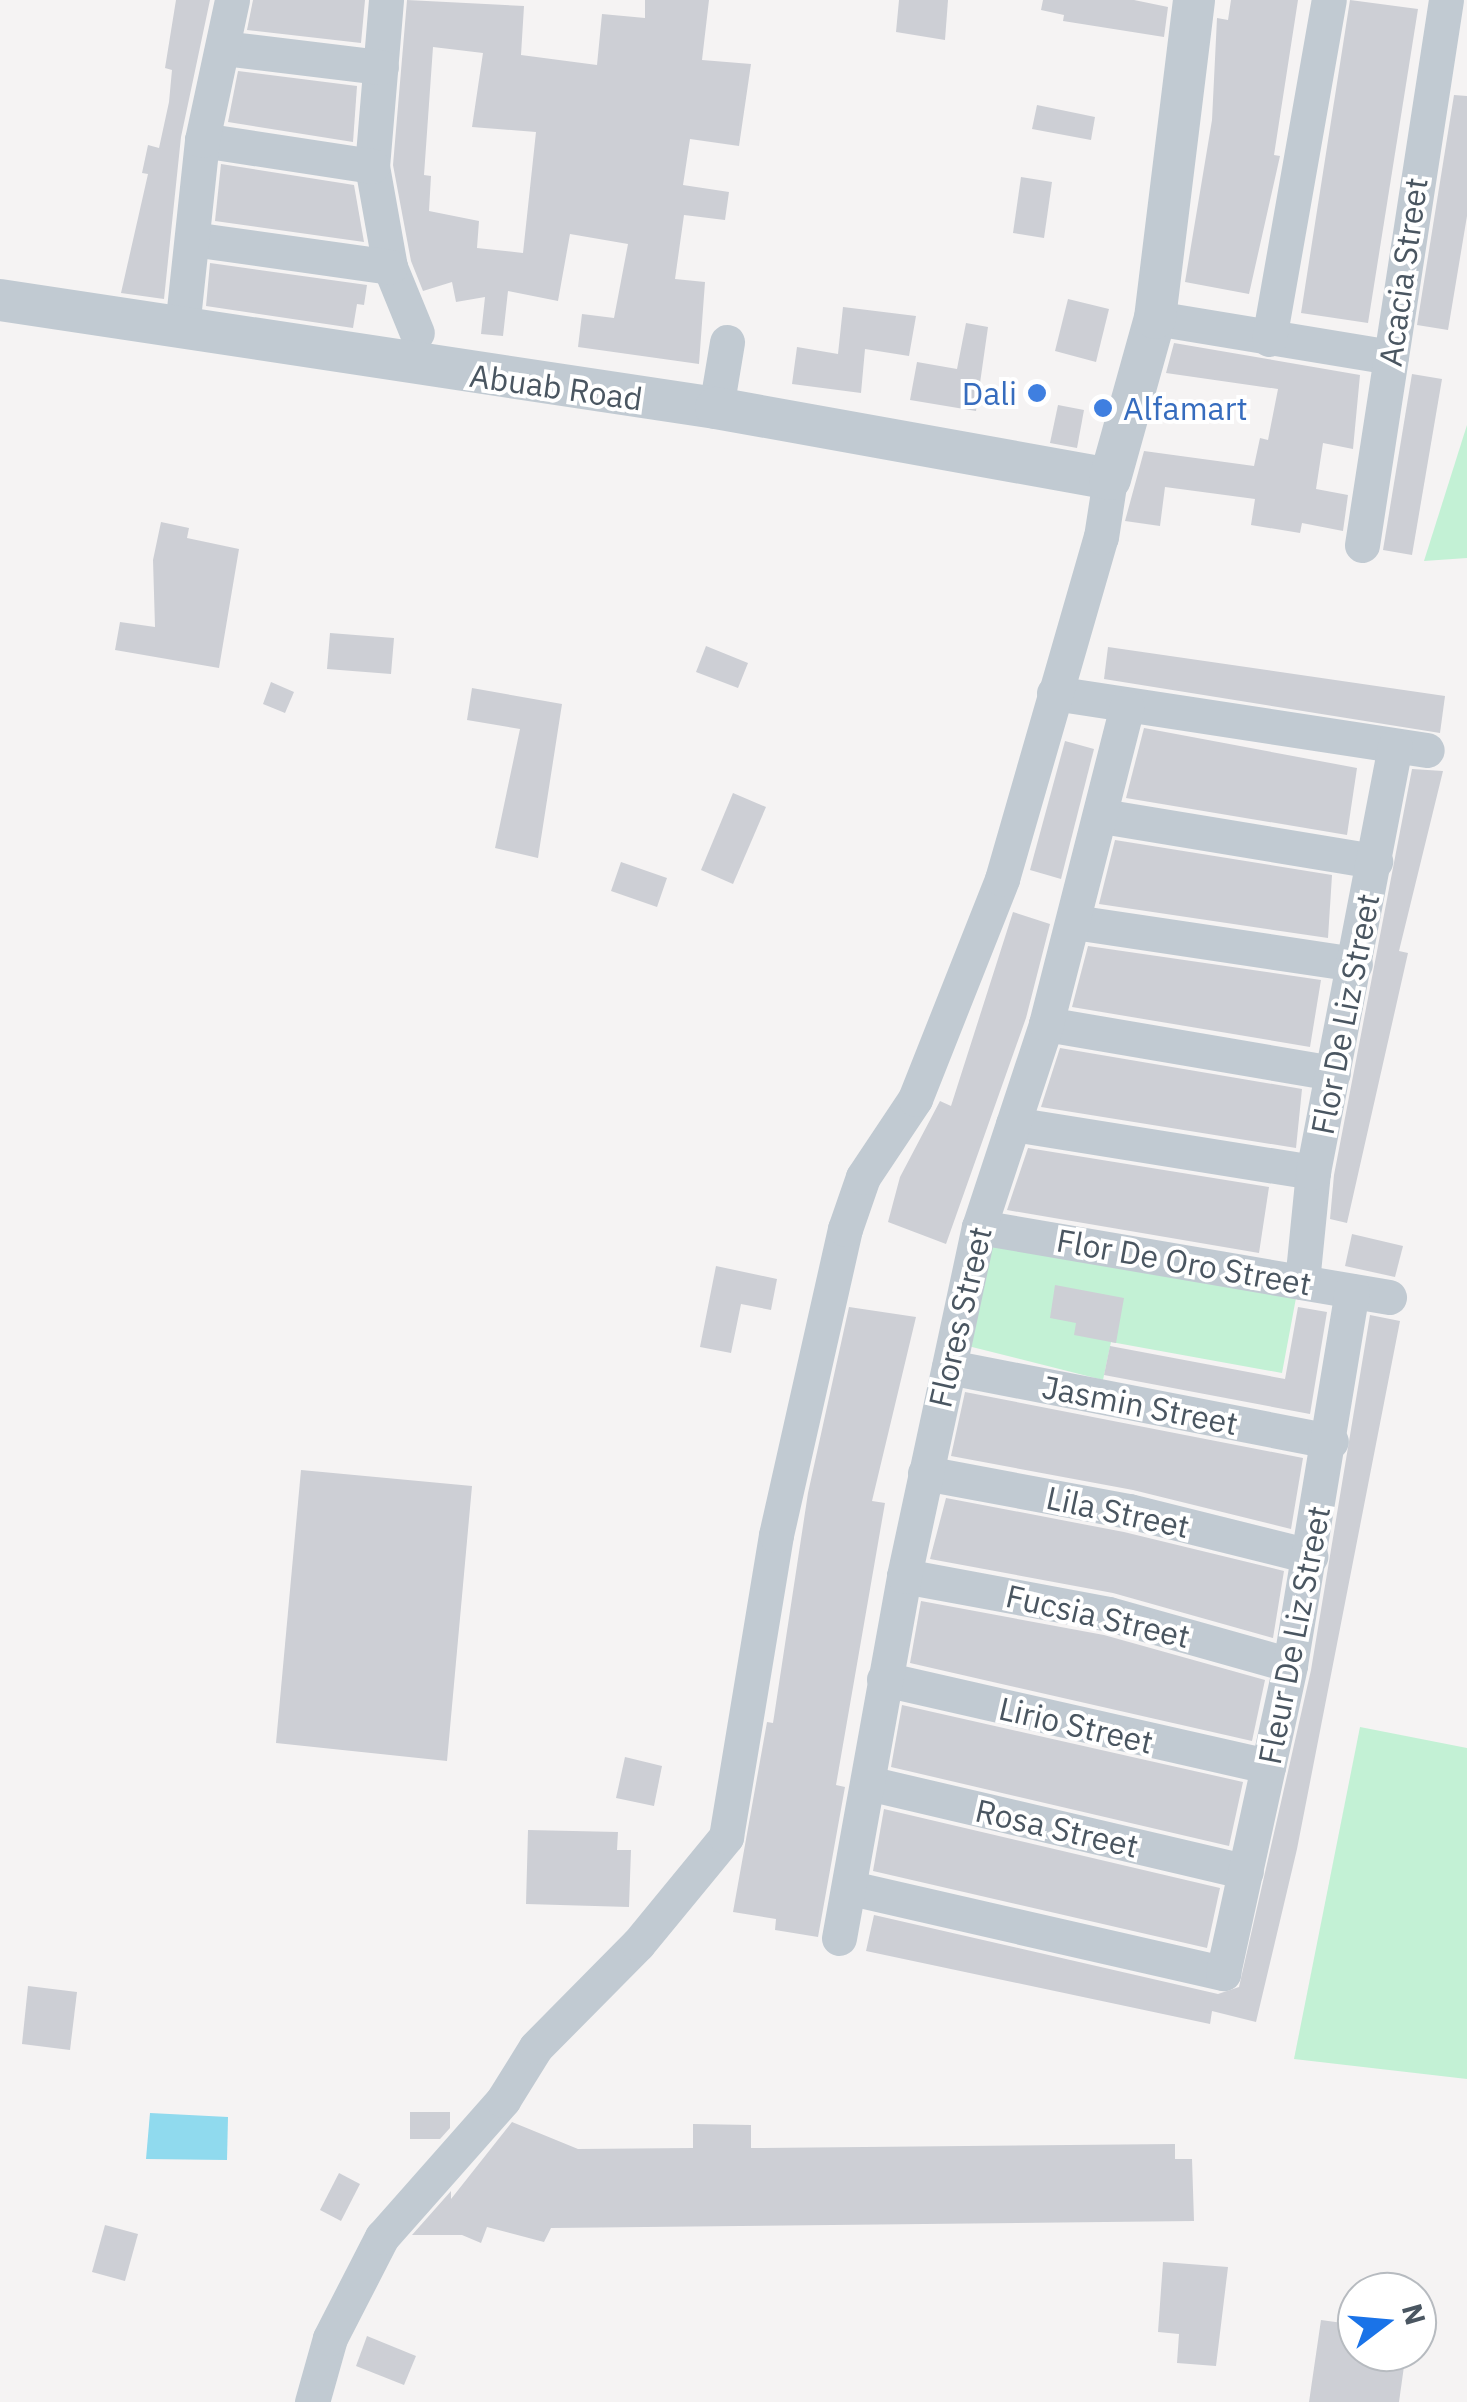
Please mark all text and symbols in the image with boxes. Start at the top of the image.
street label: Acacia Street [1371,175,1435,369]
street label: Abuab Road [467,356,645,418]
place label: Dali [962,374,1017,412]
marker: Dali [1026,382,1048,404]
place label: Alfamart [1123,389,1248,427]
marker: Alfamart [1092,397,1114,419]
street label: Flor De Liz Street [1303,890,1387,1138]
street label: Flor De Oro Street [1054,1221,1314,1303]
street label: Flores Street [921,1223,999,1411]
street label: Jasmin Street [1039,1367,1241,1443]
street label: Lila Street [1043,1478,1193,1546]
street label: Fleur De Liz Street [1250,1503,1338,1767]
street label: Fucsia Street [1002,1576,1194,1656]
street label: Lirio Street [995,1689,1157,1761]
street label: Rosa Street [972,1791,1142,1865]
north arrow [1337,2272,1437,2372]
text: N [1394,2299,1435,2329]

